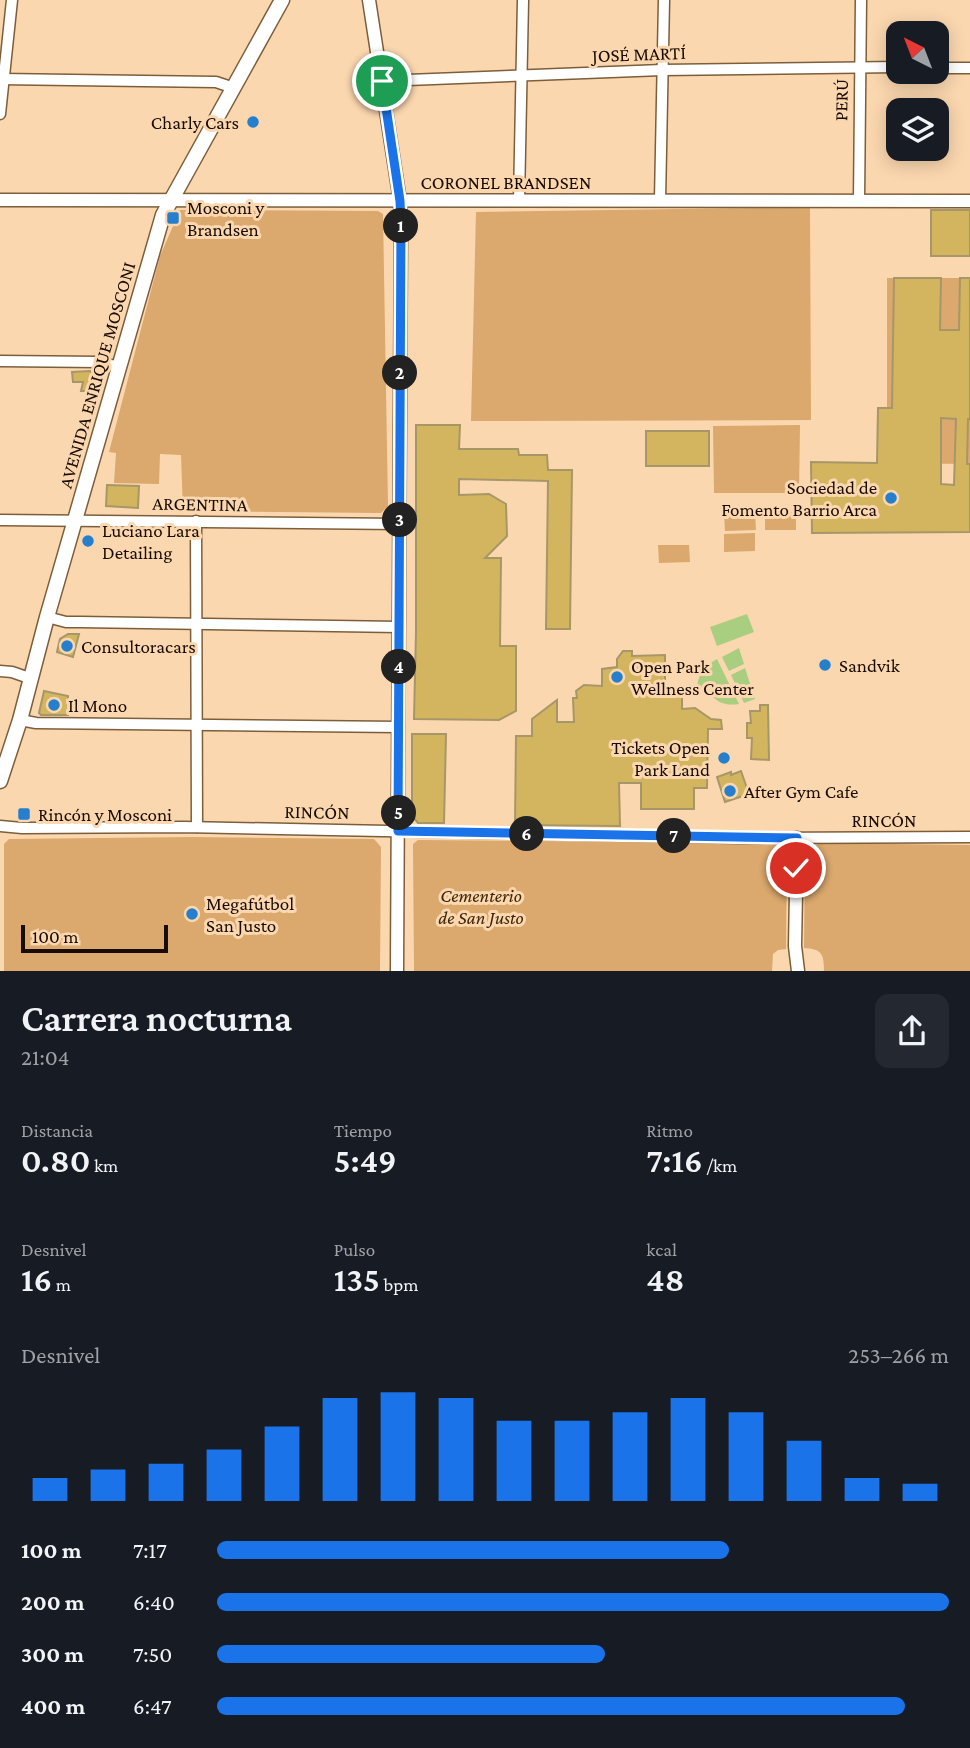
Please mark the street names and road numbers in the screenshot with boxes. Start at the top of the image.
street label: JOSÉ MARTÍ [590,42,687,66]
street label: PERÚ [830,79,852,121]
street label: CORONEL BRANDSEN [421,172,591,193]
street label: AVENIDA ENRIQUE MOSCONI [55,259,139,491]
street label: ARGENTINA [152,493,248,515]
street label: RINCÓN [284,801,350,823]
street label: RINCÓN [851,810,917,831]

